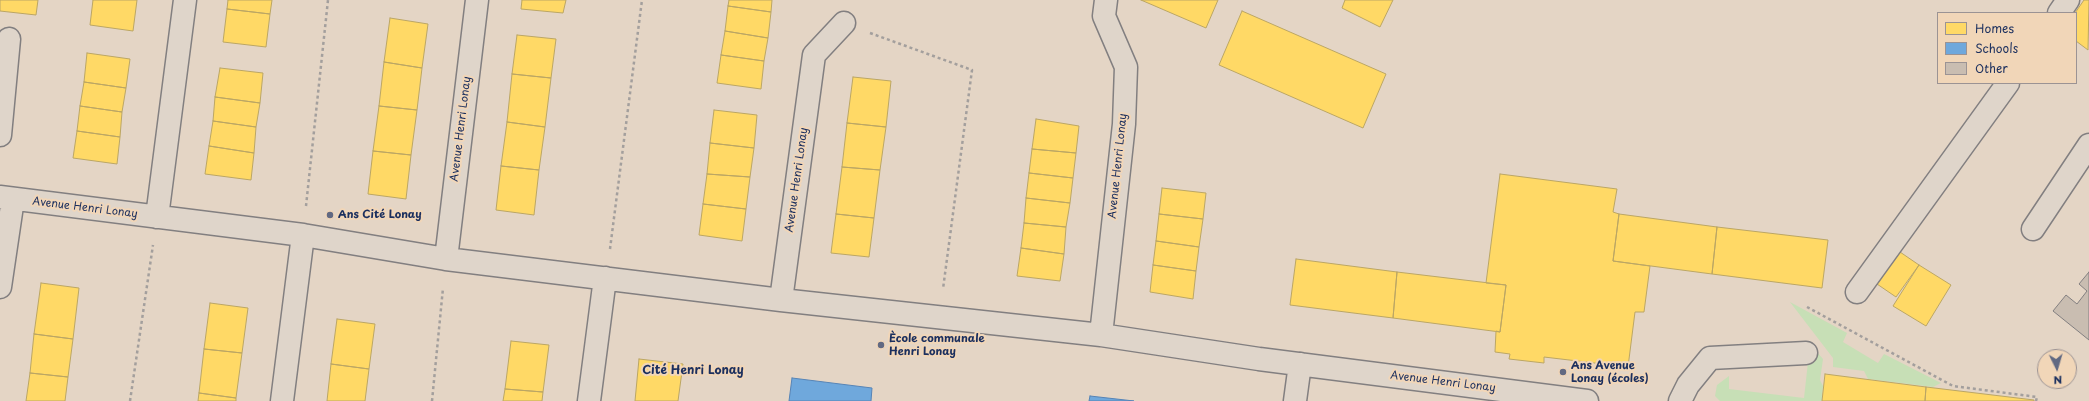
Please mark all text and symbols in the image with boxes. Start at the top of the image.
legend [1937,12,2077,84]
text: Homes [1975,19,2014,37]
text: Schools [1975,39,2018,57]
text: Other [1975,59,2008,77]
street label: Avenue Henri Lonay [448,76,474,182]
street label: Avenue Henri Lonay [1106,113,1130,219]
street label: Avenue Henri Lonay [783,127,811,233]
street label: Avenue Henri Lonay [32,195,138,221]
place label: Ans Cité Lonay [338,208,422,222]
marker: Ans Cité Lonay [325,210,335,220]
place label: Ècole communale Henri Lonay [889,332,985,358]
marker: Ècole communale Henri Lonay [876,340,886,350]
north arrow [2037,349,2077,389]
place label: Ans Avenue Lonay (écoles) [1571,359,1649,385]
district label: Cité Henri Lonay [642,364,744,378]
marker: Ans Avenue Lonay (écoles) [1558,367,1568,377]
street label: Avenue Henri Lonay [1390,369,1496,395]
text: N [2053,372,2063,389]

